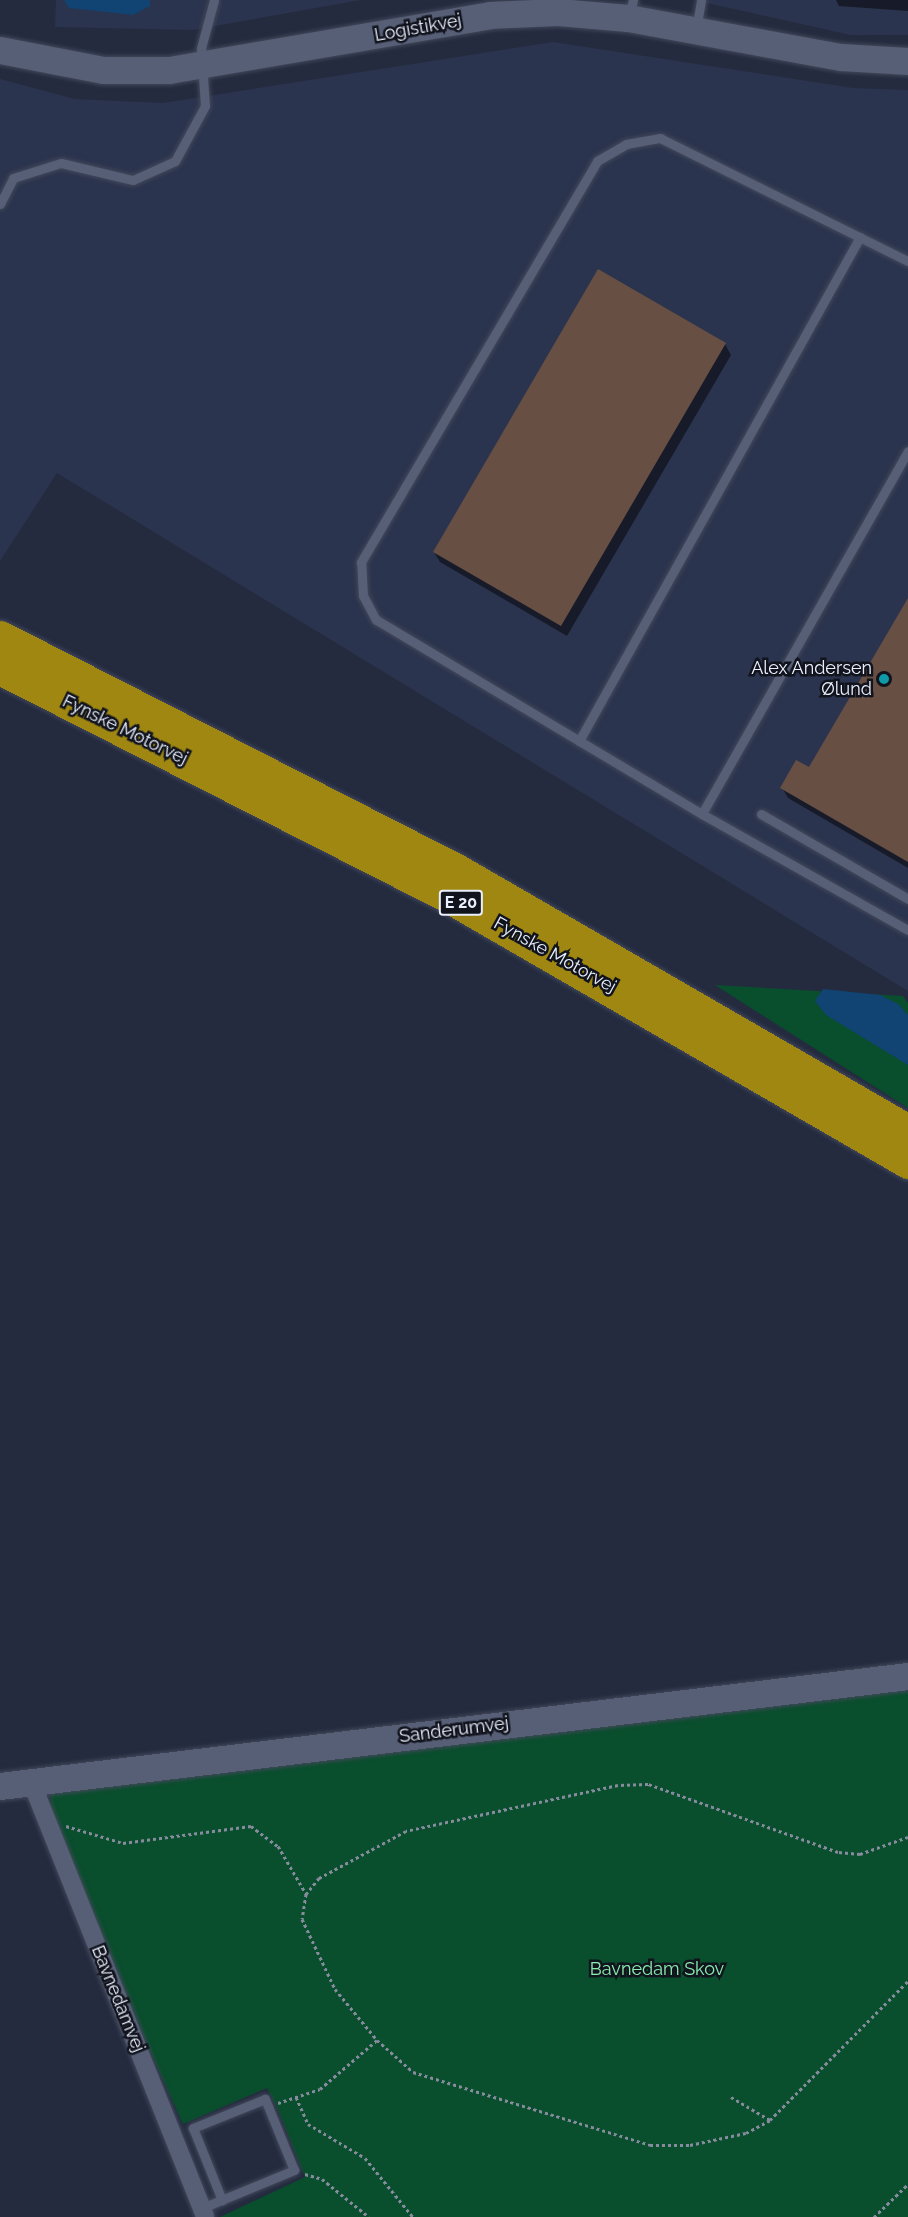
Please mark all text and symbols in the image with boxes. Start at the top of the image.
street label: Logistikvej [373,10,463,46]
place label: Alex Andersen Ølund [751,658,872,700]
marker: Alex Andersen Ølund [877,672,891,686]
street label: Fynske Motorvej [59,690,191,770]
road number: E 20 [438,890,484,916]
street label: Fynske Motorvej [490,912,620,998]
street label: Sanderumvej [398,1713,510,1747]
street label: Bavnedamvej [87,1942,149,2056]
park label: Bavnedam Skov [590,1958,724,1980]

